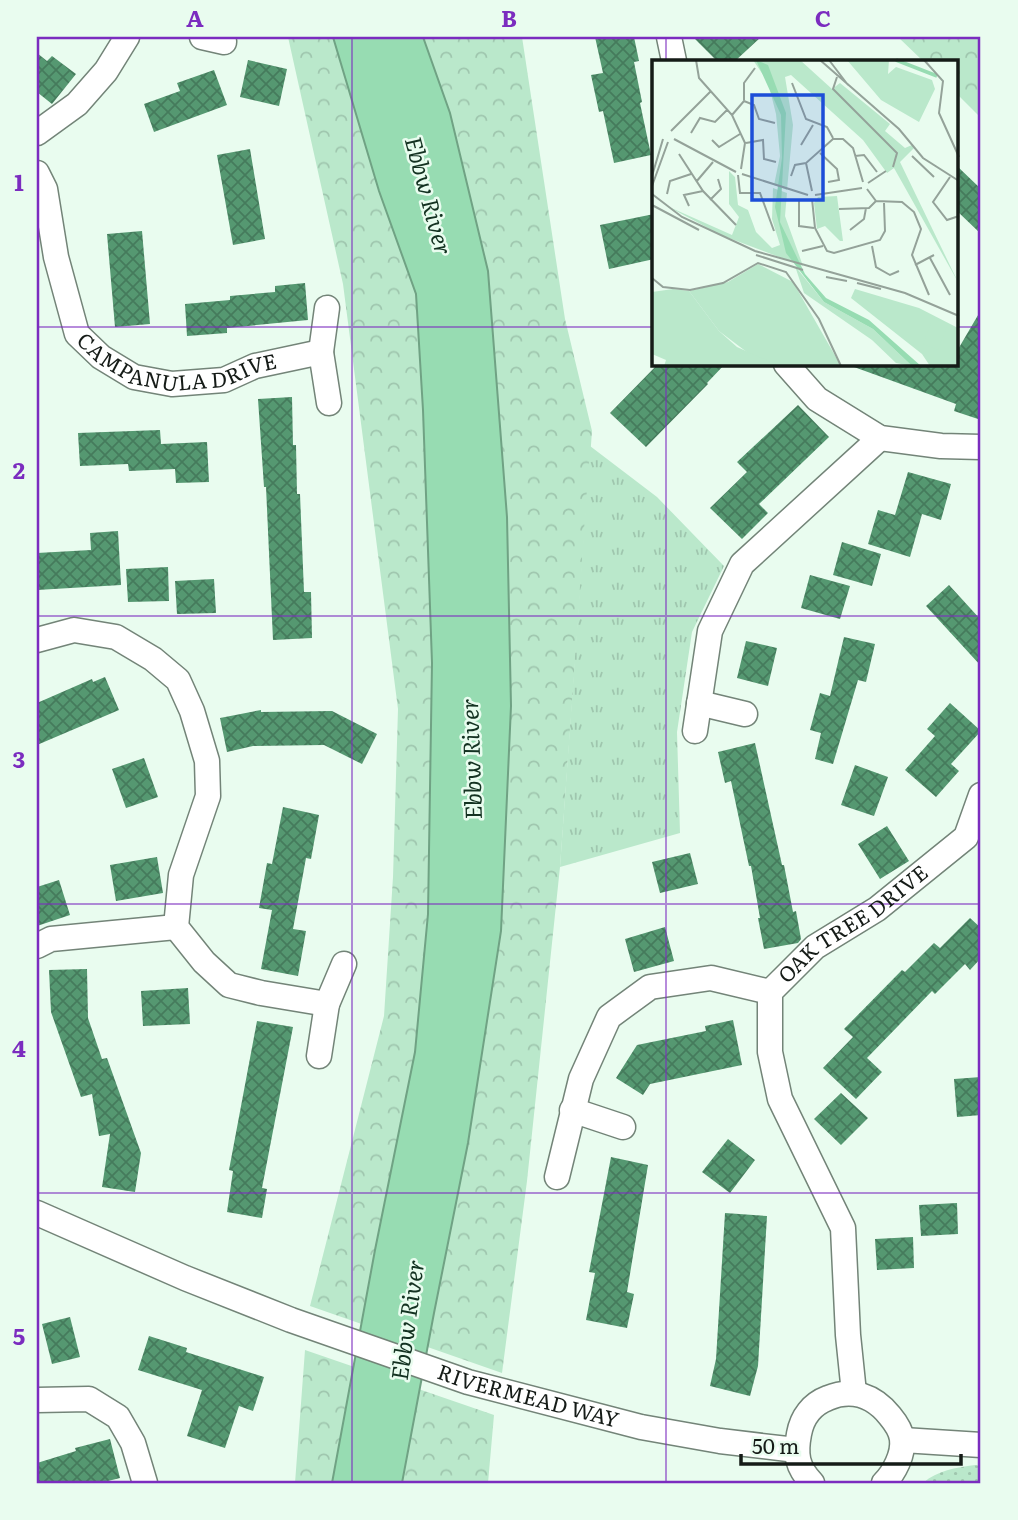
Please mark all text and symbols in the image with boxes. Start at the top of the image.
text: A [186,0,204,34]
text: B [501,0,517,34]
text: C [815,0,831,34]
inset map [652,60,958,366]
water label: Ebbw River [398,133,462,258]
text: 1 [14,164,24,198]
street label: CAMPANULA DRIVE [71,324,279,398]
text: 2 [13,452,25,486]
water label: Ebbw River [451,698,489,820]
text: 3 [13,741,25,775]
street label: OAK TREE DRIVE [770,856,933,989]
text: 4 [12,1030,26,1064]
water label: Ebbw River [381,1257,431,1382]
text: 5 [13,1318,25,1352]
street label: RIVERMEAD WAY [434,1355,623,1434]
scale bar [741,1422,962,1466]
text: 50 m [752,1429,799,1460]

